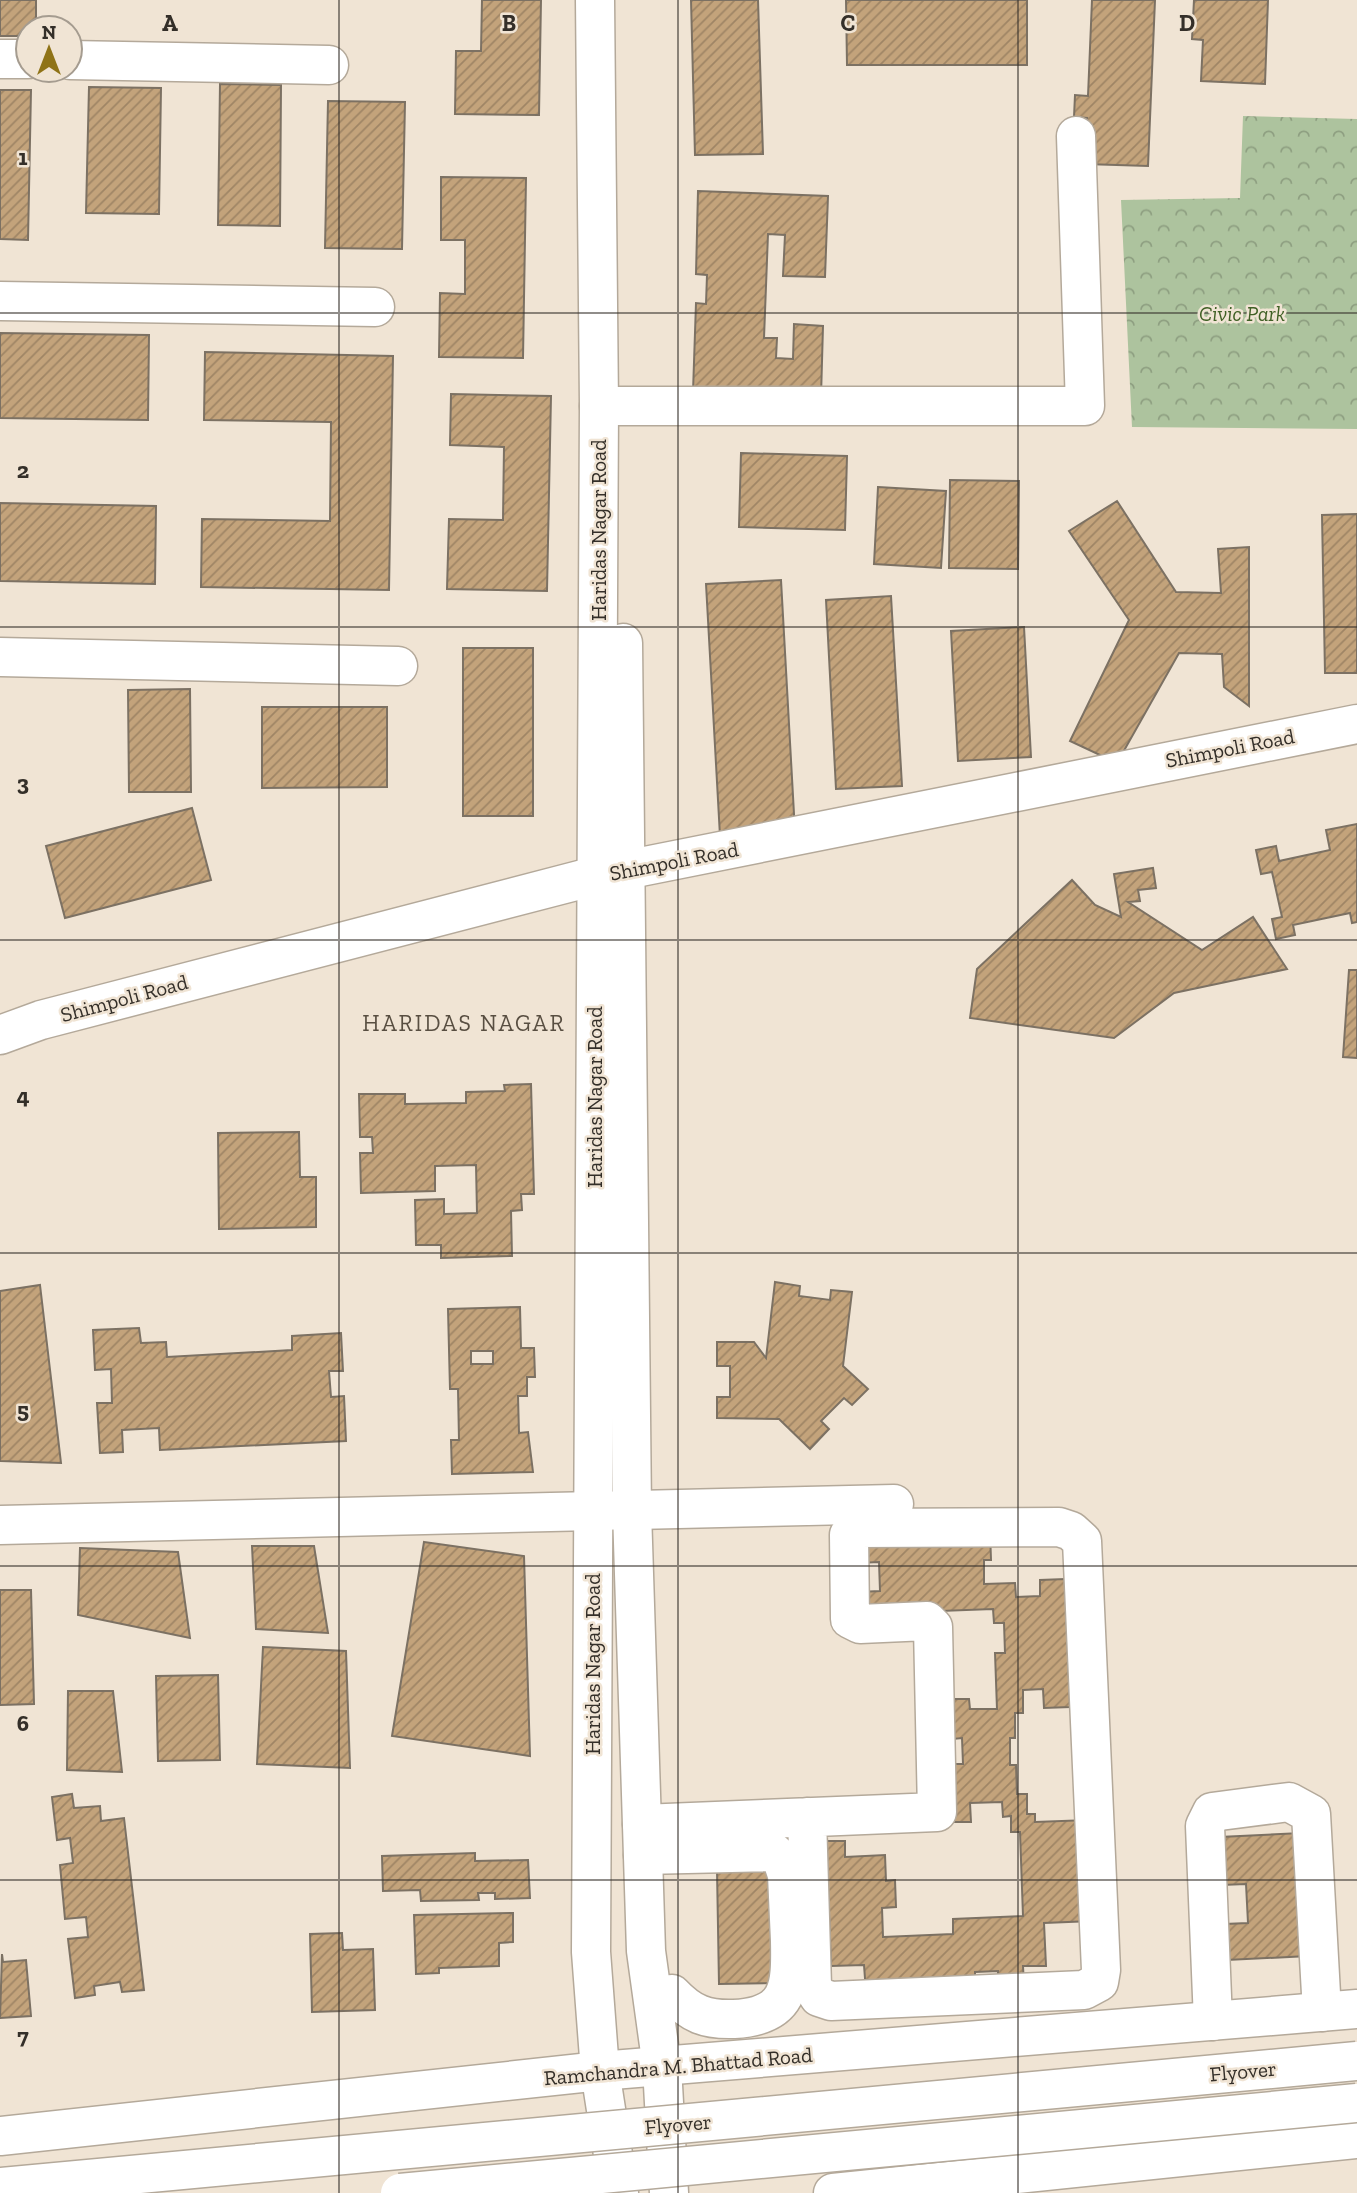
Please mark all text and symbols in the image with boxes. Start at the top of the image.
text: A [162,9,178,37]
text: B [502,9,516,37]
text: C [841,9,855,37]
text: D [1179,9,1195,37]
north arrow [14,14,84,84]
text: N [42,21,56,44]
text: 1 [18,143,28,171]
park label: Civic Park [1199,301,1285,326]
street label: Haridas Nagar Road [586,439,611,621]
text: 2 [17,456,29,484]
street label: Shimpoli Road [1163,723,1297,773]
text: 3 [17,769,29,797]
street label: Shimpoli Road [607,836,741,886]
street label: Shimpoli Road [58,969,191,1027]
street label: Haridas Nagar Road [582,1006,607,1188]
district label: HARIDAS NAGAR [362,1009,566,1037]
text: 4 [16,1082,30,1110]
text: 5 [17,1396,29,1424]
street label: Haridas Nagar Road [580,1573,605,1755]
text: 6 [17,1709,29,1737]
text: 7 [17,2022,29,2050]
street label: Ramchandra M. Bhattad Road [543,2042,814,2090]
street label: Flyover [1209,2056,1277,2086]
street label: Flyover [644,2109,712,2139]

